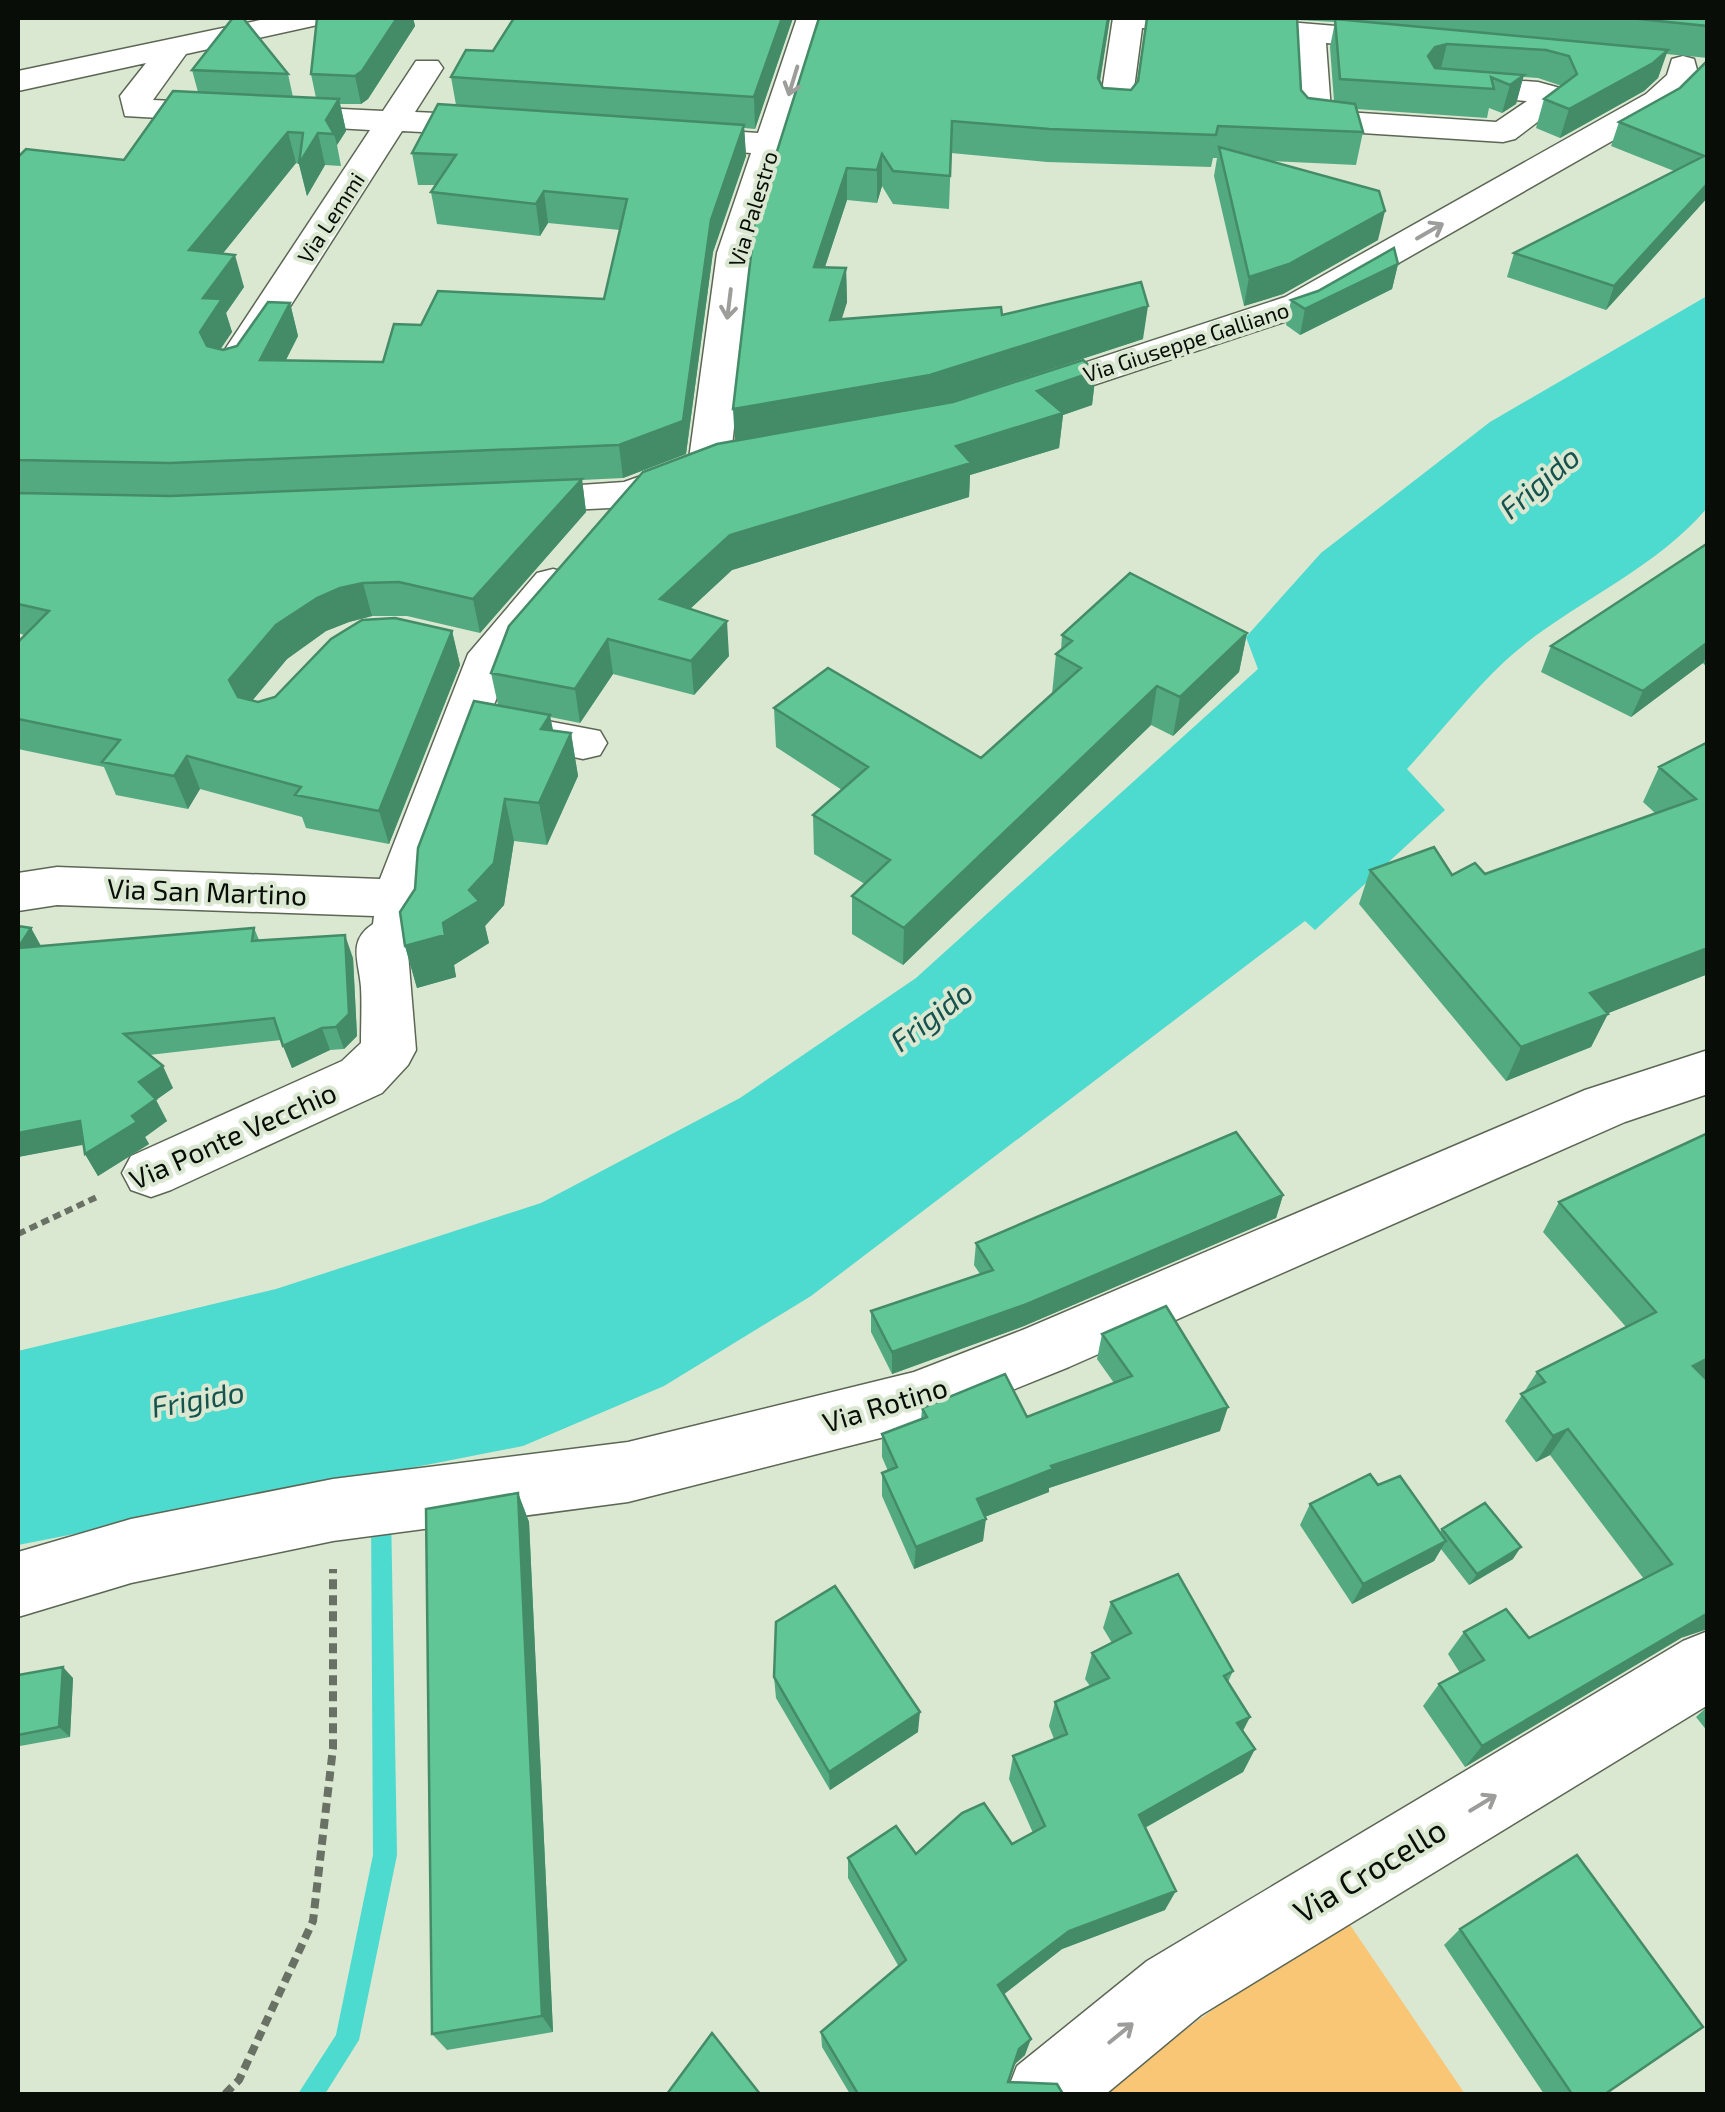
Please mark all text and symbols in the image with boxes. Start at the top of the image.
one-way arrow [782,64,800,96]
street label: Via Palestro [722,148,782,270]
street label: Via Lemmi [291,167,369,268]
one-way arrow [1414,220,1444,240]
one-way arrow [719,288,738,320]
street label: Via Giuseppe Galliano [1080,296,1292,387]
water label: Frigido [1491,438,1586,525]
street label: Via San Martino [106,871,308,911]
water label: Frigido [883,973,979,1058]
street label: Via Ponte Vecchio [124,1074,341,1196]
street label: Via Rotino [818,1369,951,1439]
water label: Frigido [148,1372,247,1424]
one-way arrow [1468,1792,1497,1813]
street label: Via Crocello [1286,1809,1452,1930]
one-way arrow [1107,2022,1133,2044]

